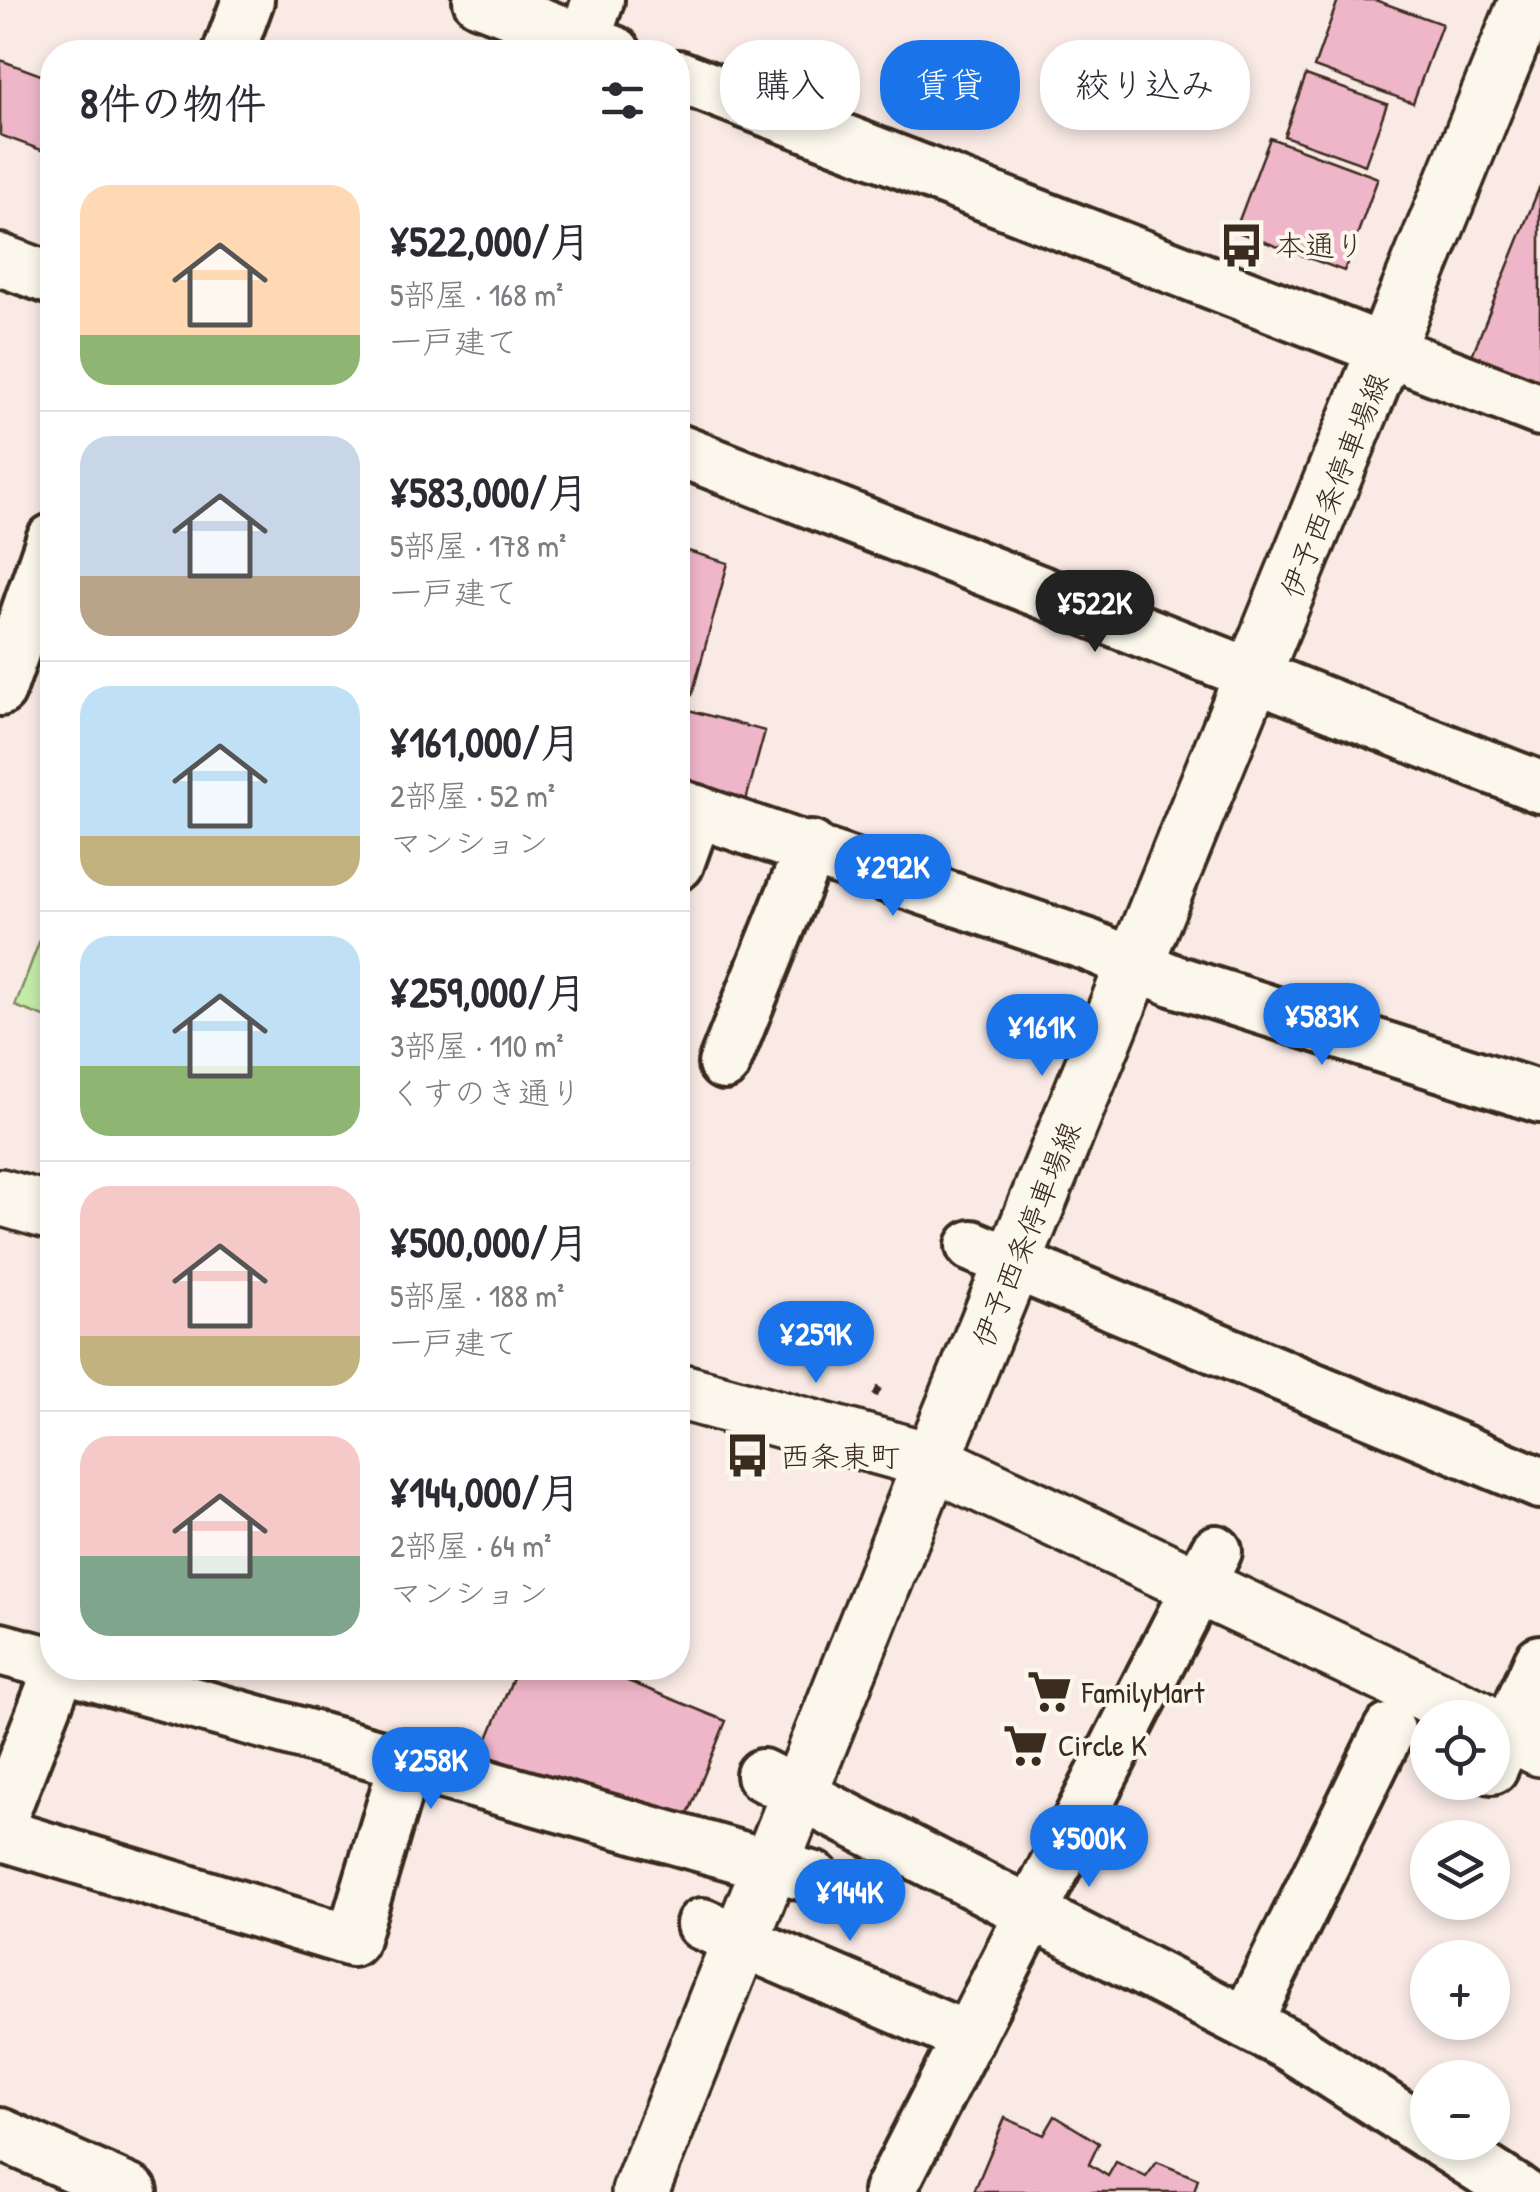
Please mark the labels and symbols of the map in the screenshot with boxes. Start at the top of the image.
bus stop icon: 本通り [1218,221,1266,269]
place label: 本通り [1275,225,1365,265]
street label: 伊予西条停車場線 [1271,366,1397,604]
pin: ¥522K [1025,570,1165,655]
pin: ¥292K [823,834,963,919]
pin: ¥583K [1252,983,1392,1068]
pin: ¥161K [972,994,1112,1079]
street label: 伊予西条停車場線 [963,1115,1089,1353]
pin: ¥259K [746,1301,886,1386]
bus stop icon: 西条東町 [723,1432,771,1480]
place label: 西条東町 [780,1436,900,1476]
supermarket icon: FamilyMart [1025,1668,1073,1716]
place label: FamilyMart [1081,1672,1205,1712]
supermarket icon: Circle K [1001,1721,1049,1769]
place label: Circle K [1058,1725,1147,1765]
pin: ¥258K [361,1727,501,1812]
pin: ¥500K [1019,1805,1159,1890]
pin: ¥144K [780,1859,920,1944]

